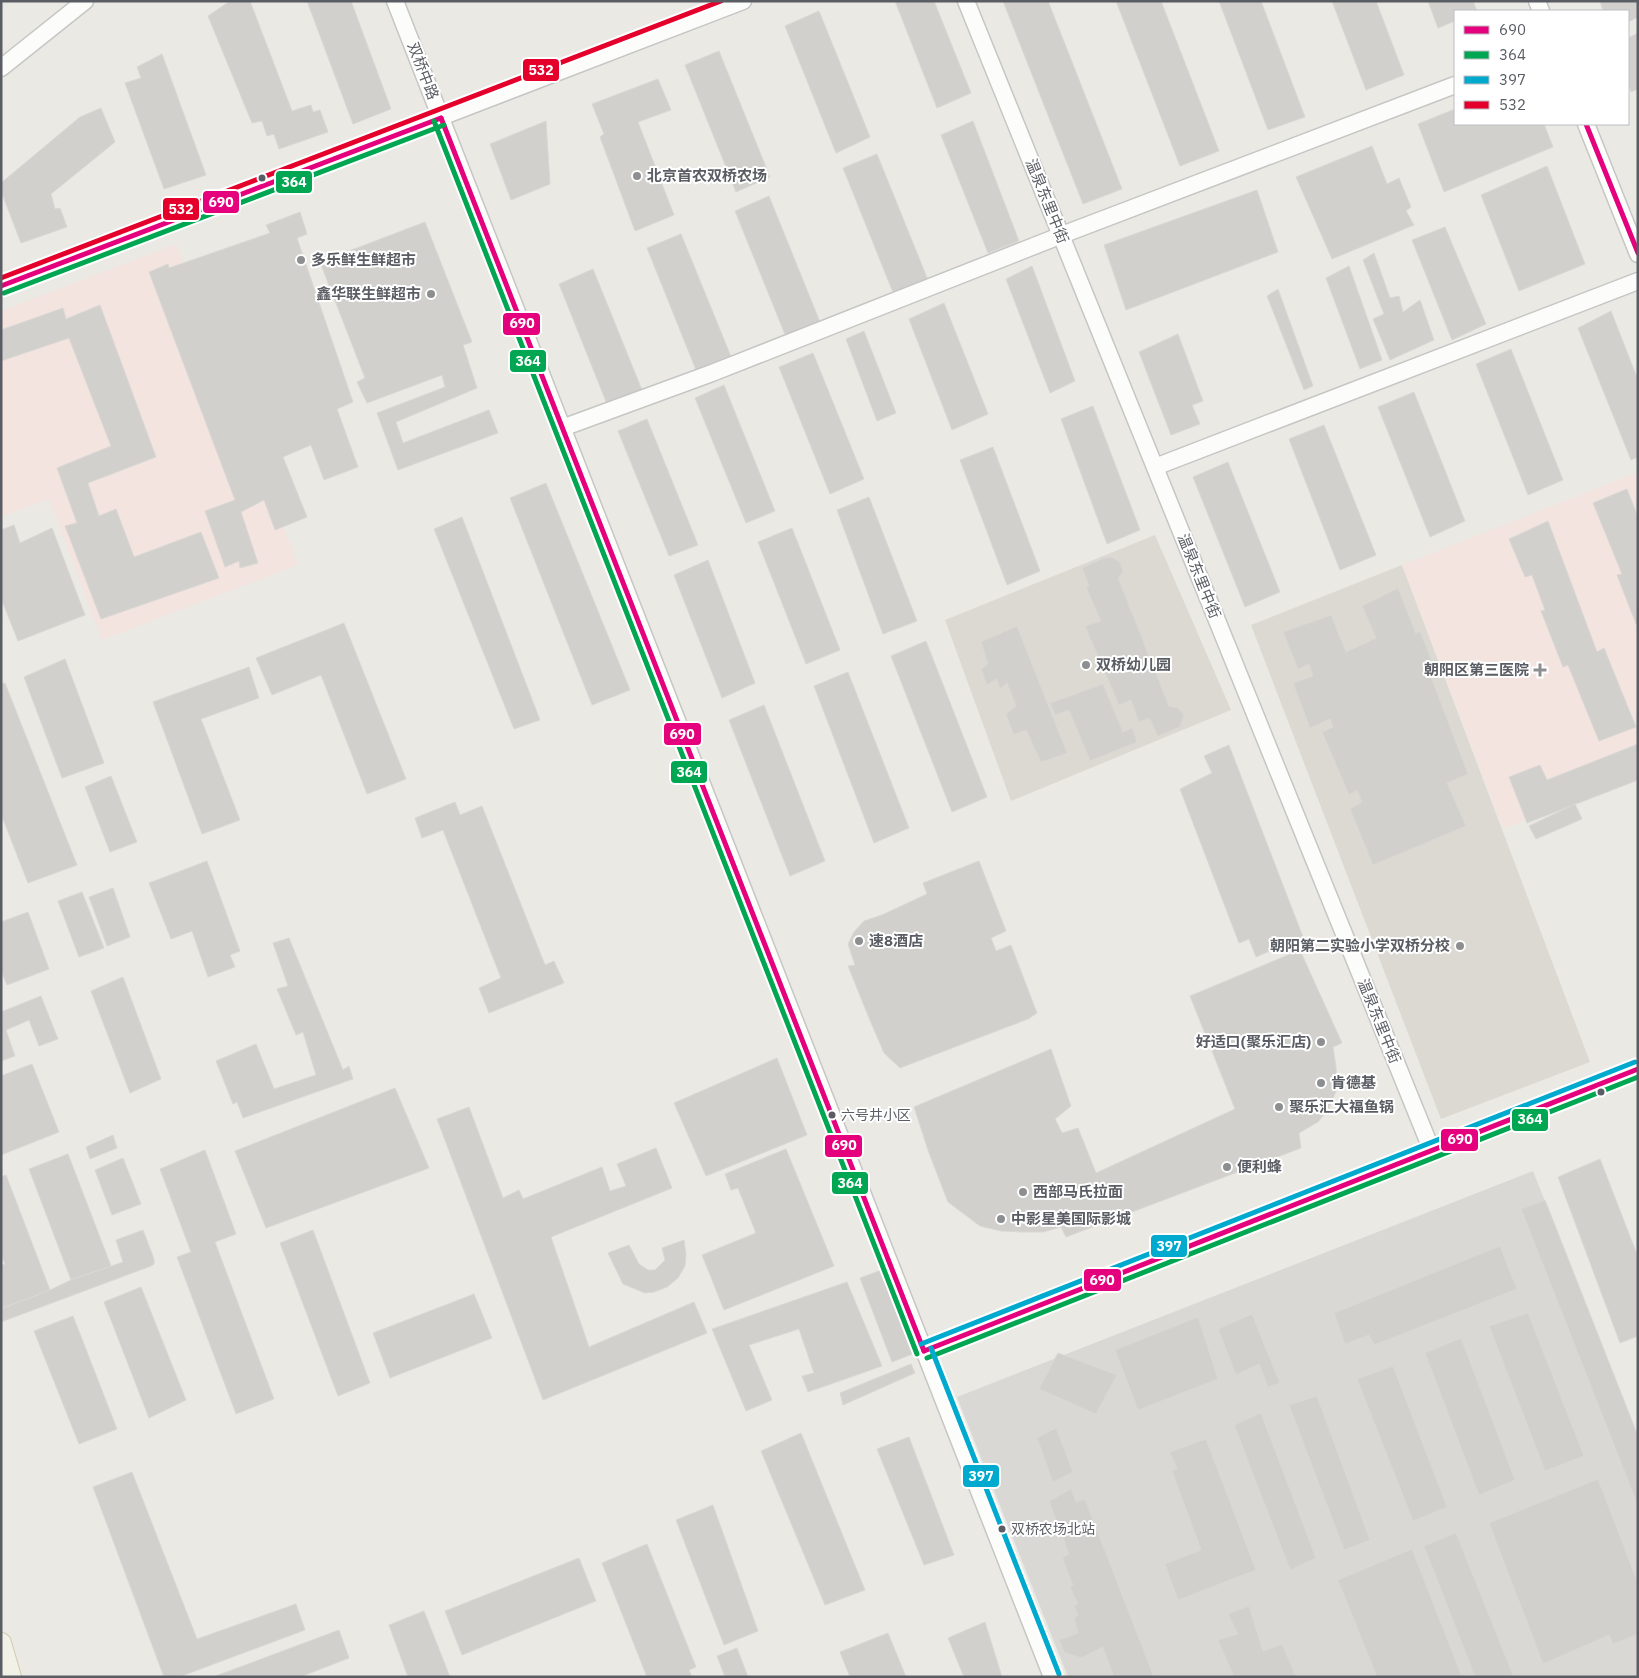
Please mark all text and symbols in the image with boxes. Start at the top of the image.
legend [1454,10,1629,125]
text: 690 [1499,20,1526,39]
street label: 双桥中路 [404,39,443,102]
text: 364 [1499,45,1526,64]
line badge: 532 [522,58,560,82]
text: 532 [528,61,554,79]
text: 397 [1499,70,1526,89]
text: 532 [1499,95,1526,114]
street label: 温泉东里中街 [1022,156,1073,246]
place label: 北京首农双桥农场 [647,166,767,185]
line badge: 364 [275,170,313,194]
marker: 北京首农双桥农场 [631,170,643,182]
unlabelled marker [257,173,267,183]
text: 364 [281,173,307,191]
line badge: 690 [202,190,240,214]
text: 690 [208,193,234,211]
line badge: 532 [162,197,200,221]
text: 532 [168,200,194,218]
place label: 多乐鲜生鲜超市 [311,250,416,269]
marker: 多乐鲜生鲜超市 [295,254,307,266]
place label: 鑫华联生鲜超市 [316,284,421,303]
marker: 鑫华联生鲜超市 [425,288,437,300]
line badge: 690 [502,312,541,336]
text: 690 [509,314,535,332]
line badge: 364 [509,349,547,373]
text: 364 [515,352,541,370]
street label: 温泉东里中街 [1174,531,1225,621]
place label: 双桥幼儿园 [1096,655,1171,674]
marker: 双桥幼儿园 [1080,659,1092,671]
place label: 朝阳区第三医院 [1424,660,1529,679]
marker: 朝阳区第三医院 [1533,663,1547,677]
line badge: 690 [663,722,702,746]
text: 690 [669,725,695,743]
line badge: 364 [670,760,708,784]
text: 364 [676,763,702,781]
place label: 速8酒店 [869,931,923,950]
marker: 速8酒店 [853,935,865,947]
place label: 朝阳第二实验小学双桥分校 [1270,936,1450,955]
marker: 朝阳第二实验小学双桥分校 [1454,940,1466,952]
street label: 温泉东里中街 [1354,976,1405,1066]
place label: 好适口(聚乐汇店) [1196,1032,1311,1051]
marker: 好适口(聚乐汇店) [1315,1036,1327,1048]
place label: 肯德基 [1331,1073,1376,1092]
marker: 肯德基 [1315,1077,1327,1089]
unlabelled marker [1596,1087,1606,1097]
place label: 聚乐汇大福鱼锅 [1289,1097,1394,1116]
marker: 聚乐汇大福鱼锅 [1273,1101,1285,1113]
place label: 六号井小区 [841,1106,911,1124]
line badge: 364 [1511,1108,1549,1132]
marker: 六号井小区 [827,1110,837,1120]
text: 364 [1517,1110,1543,1128]
line badge: 690 [1440,1128,1479,1152]
text: 690 [1447,1130,1473,1148]
line badge: 690 [824,1134,863,1158]
text: 690 [831,1136,857,1154]
place label: 便利蜂 [1237,1157,1282,1176]
marker: 便利蜂 [1221,1161,1233,1173]
line badge: 364 [831,1171,869,1195]
text: 364 [837,1174,863,1192]
place label: 西部马氏拉面 [1033,1182,1123,1201]
marker: 西部马氏拉面 [1017,1186,1029,1198]
place label: 中影星美国际影城 [1011,1209,1131,1228]
marker: 中影星美国际影城 [995,1213,1007,1225]
line badge: 397 [1150,1234,1188,1258]
text: 397 [1156,1237,1182,1255]
line badge: 690 [1083,1268,1122,1292]
text: 690 [1089,1271,1115,1289]
line badge: 397 [962,1464,1000,1488]
text: 397 [968,1467,994,1485]
place label: 双桥农场北站 [1011,1520,1095,1538]
marker: 双桥农场北站 [997,1524,1007,1534]

